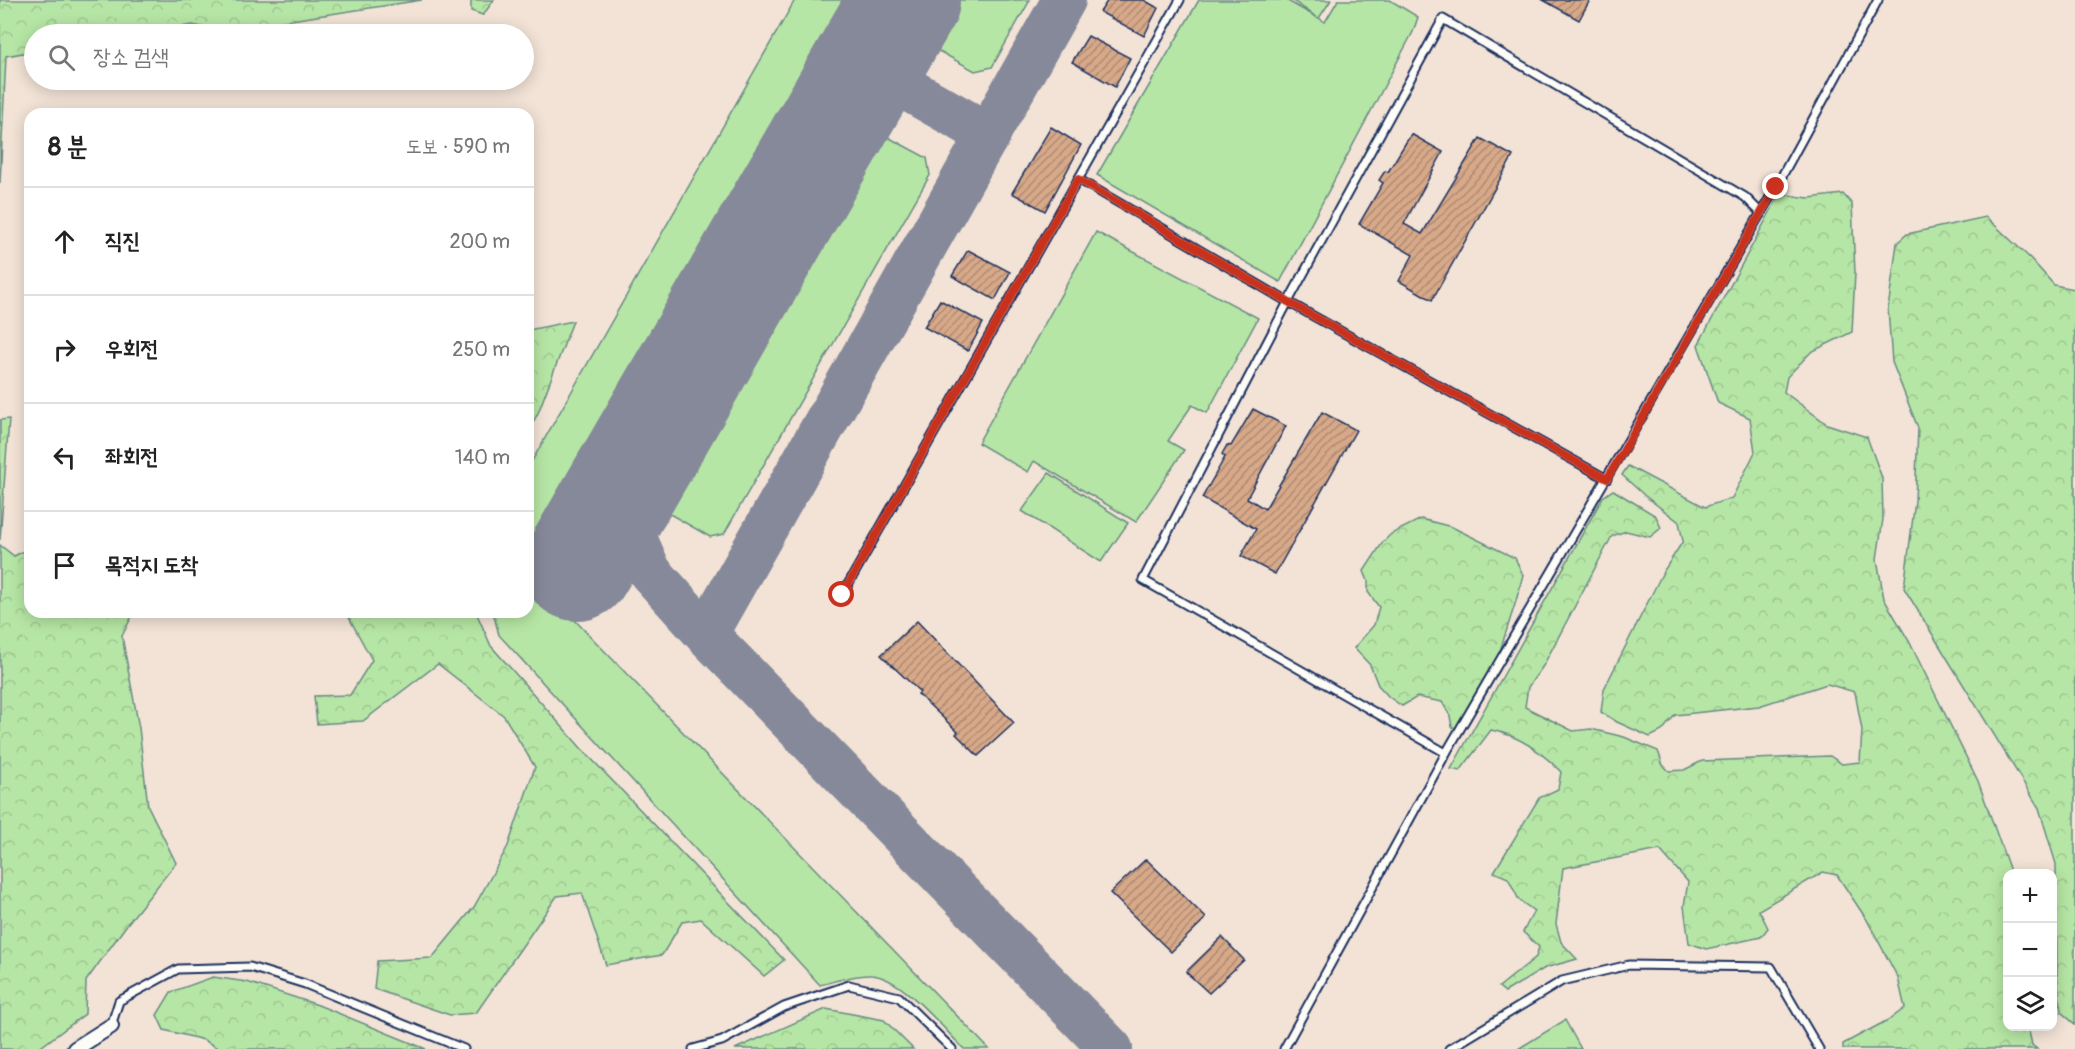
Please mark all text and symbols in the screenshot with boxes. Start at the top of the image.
search box [24,24,534,90]
icon: search [45,41,78,74]
text: 장소 검색 [93,43,169,71]
text: 8 분 [48,131,88,163]
text: 도보 · 590 m [406,134,510,159]
route end [1762,173,1788,199]
icon: ahead [48,225,81,258]
text: 직진 [105,227,140,255]
text: 200 m [449,229,510,254]
icon: right [48,333,81,366]
text: 우회전 [105,335,158,363]
text: 250 m [452,337,510,362]
icon: left [48,441,81,474]
text: 좌회전 [105,443,158,471]
text: 140 m [455,445,510,470]
icon: arrive [48,549,81,582]
text: 목적지 도착 [105,551,198,579]
route start [828,581,854,607]
map controls [2003,869,2057,1031]
button: + [2003,869,2057,923]
button: − [2003,923,2057,977]
button: layers [2003,977,2057,1031]

